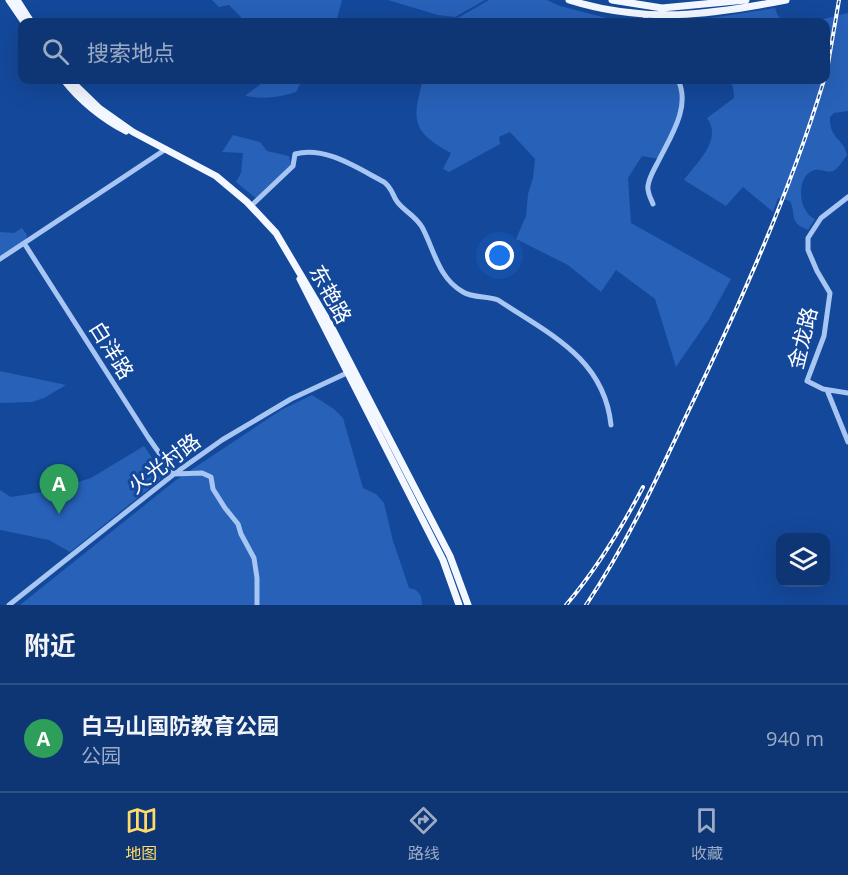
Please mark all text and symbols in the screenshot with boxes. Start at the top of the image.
search box [18,18,830,84]
icon: search [39,35,72,68]
text: 搜索地点 [87,37,175,67]
your location [485,241,514,270]
street label: 东艳路 [303,260,359,328]
street label: 金龙路 [781,304,823,372]
street label: 白洋路 [83,316,141,384]
street label: 火光村路 [122,427,206,499]
pin: A [40,464,78,514]
map controls [776,533,830,587]
button: layers [776,533,830,587]
text: 附近 [24,627,76,663]
text: 白马山国防教育公园 [81,710,279,740]
text: A [37,725,50,752]
text: 940 m [766,725,824,752]
text: 公园 [81,742,121,769]
tab: 地图 [125,804,158,864]
tab: 路线 [407,804,440,864]
tab: 收藏 [690,804,723,864]

